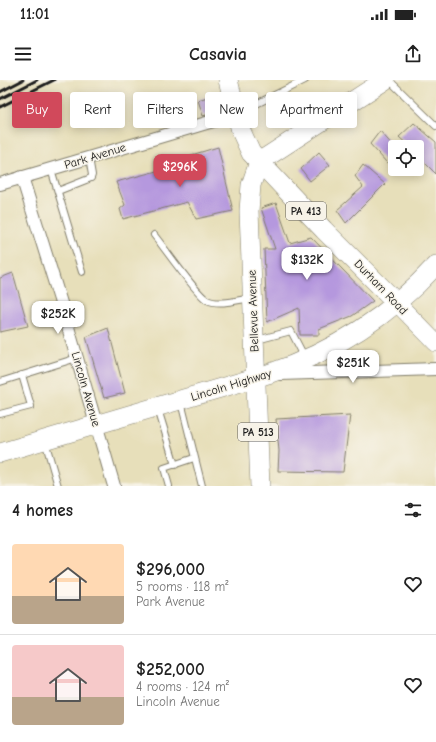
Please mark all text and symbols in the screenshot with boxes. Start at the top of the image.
text: 11:01 [20,5,49,23]
icon: menu [12,43,34,65]
icon: share [402,43,424,65]
text: Casavia [189,44,247,65]
chip: Buy [12,92,62,128]
chip: Rent [70,92,125,128]
chip: Filters [133,92,197,128]
chip: New [205,92,258,128]
chip: Apartment [266,92,357,128]
street label: Park Avenue [63,140,127,172]
map controls [388,140,424,176]
button: locate [388,140,424,176]
pin: $296K [152,154,208,188]
text: $296K [162,159,198,174]
road number: PA 413 [286,202,326,220]
pin: $132K [279,247,335,281]
text: $132K [290,252,324,267]
street label: Durham Road [351,257,411,317]
street label: Bellevue Avenue [245,270,261,352]
pin: $252K [30,301,86,335]
text: $252K [41,306,76,321]
street label: Lincoln Avenue [69,350,103,428]
pin: $251K [325,350,381,384]
text: $251K [336,355,370,370]
street label: Lincoln Highway [189,366,274,404]
road number: PA 513 [238,423,278,441]
icon: filters [402,499,424,521]
text: 4 homes [12,501,73,520]
icon: home [44,560,92,608]
text: $296,000 [136,560,205,579]
icon: heart [402,573,424,595]
text: 5 rooms · 118 m² [136,579,229,594]
text: Park Avenue [136,594,205,609]
text: $252,000 [136,660,205,679]
icon: home [44,661,92,709]
icon: heart [402,674,424,696]
text: 4 rooms · 124 m² [136,679,229,694]
text: Lincoln Avenue [136,694,220,709]

